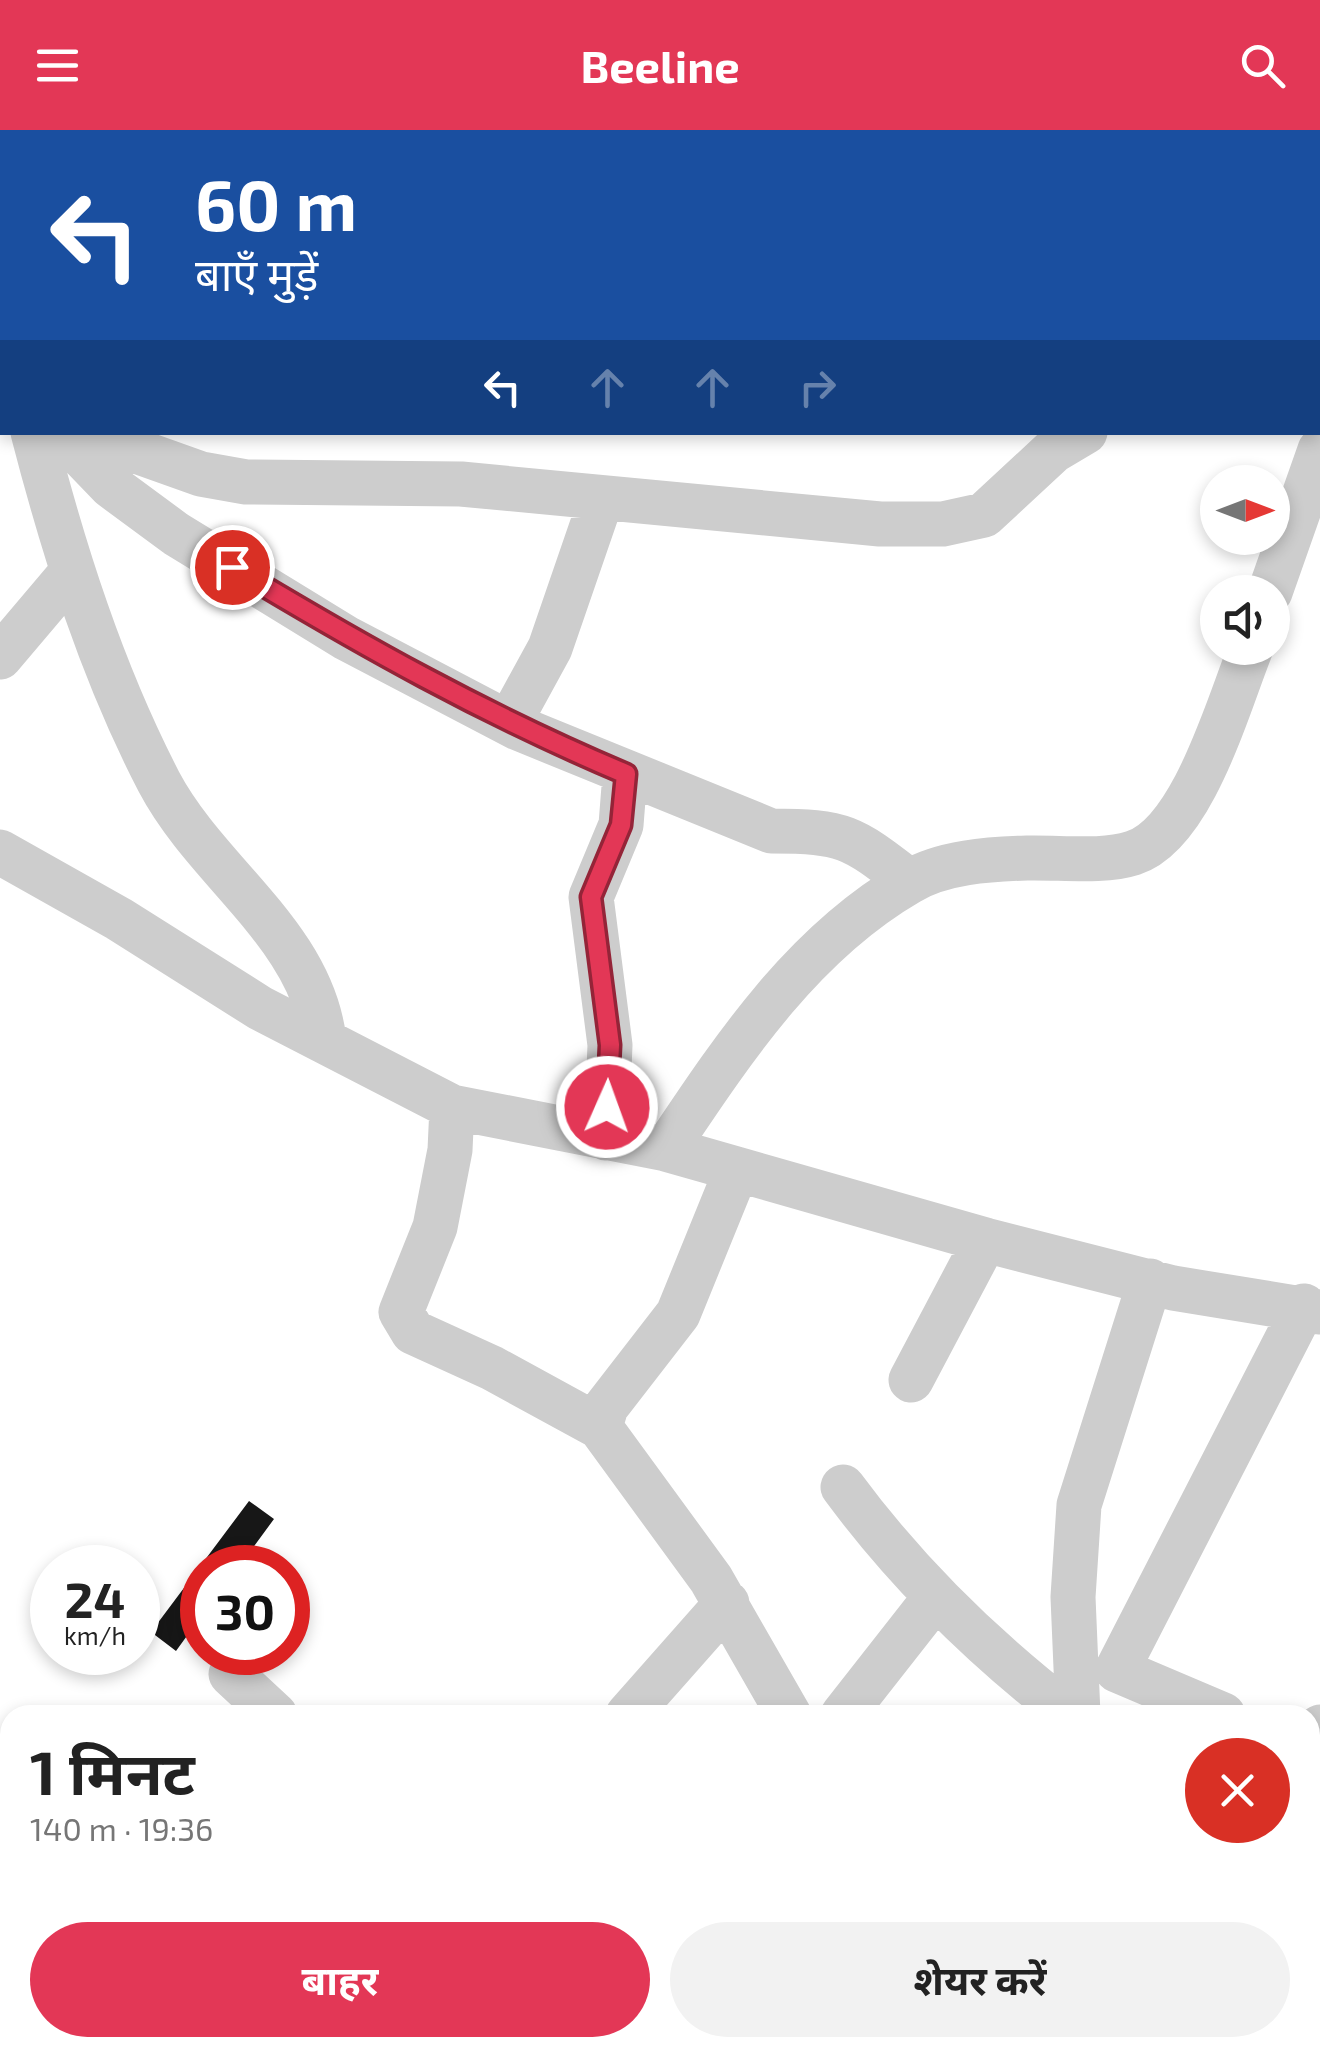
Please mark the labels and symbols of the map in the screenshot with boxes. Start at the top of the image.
north arrow [1200,465,1290,555]
pin [190,525,275,610]
position arrow [555,1055,659,1159]
speed limit sign: 30 [180,1545,310,1675]

